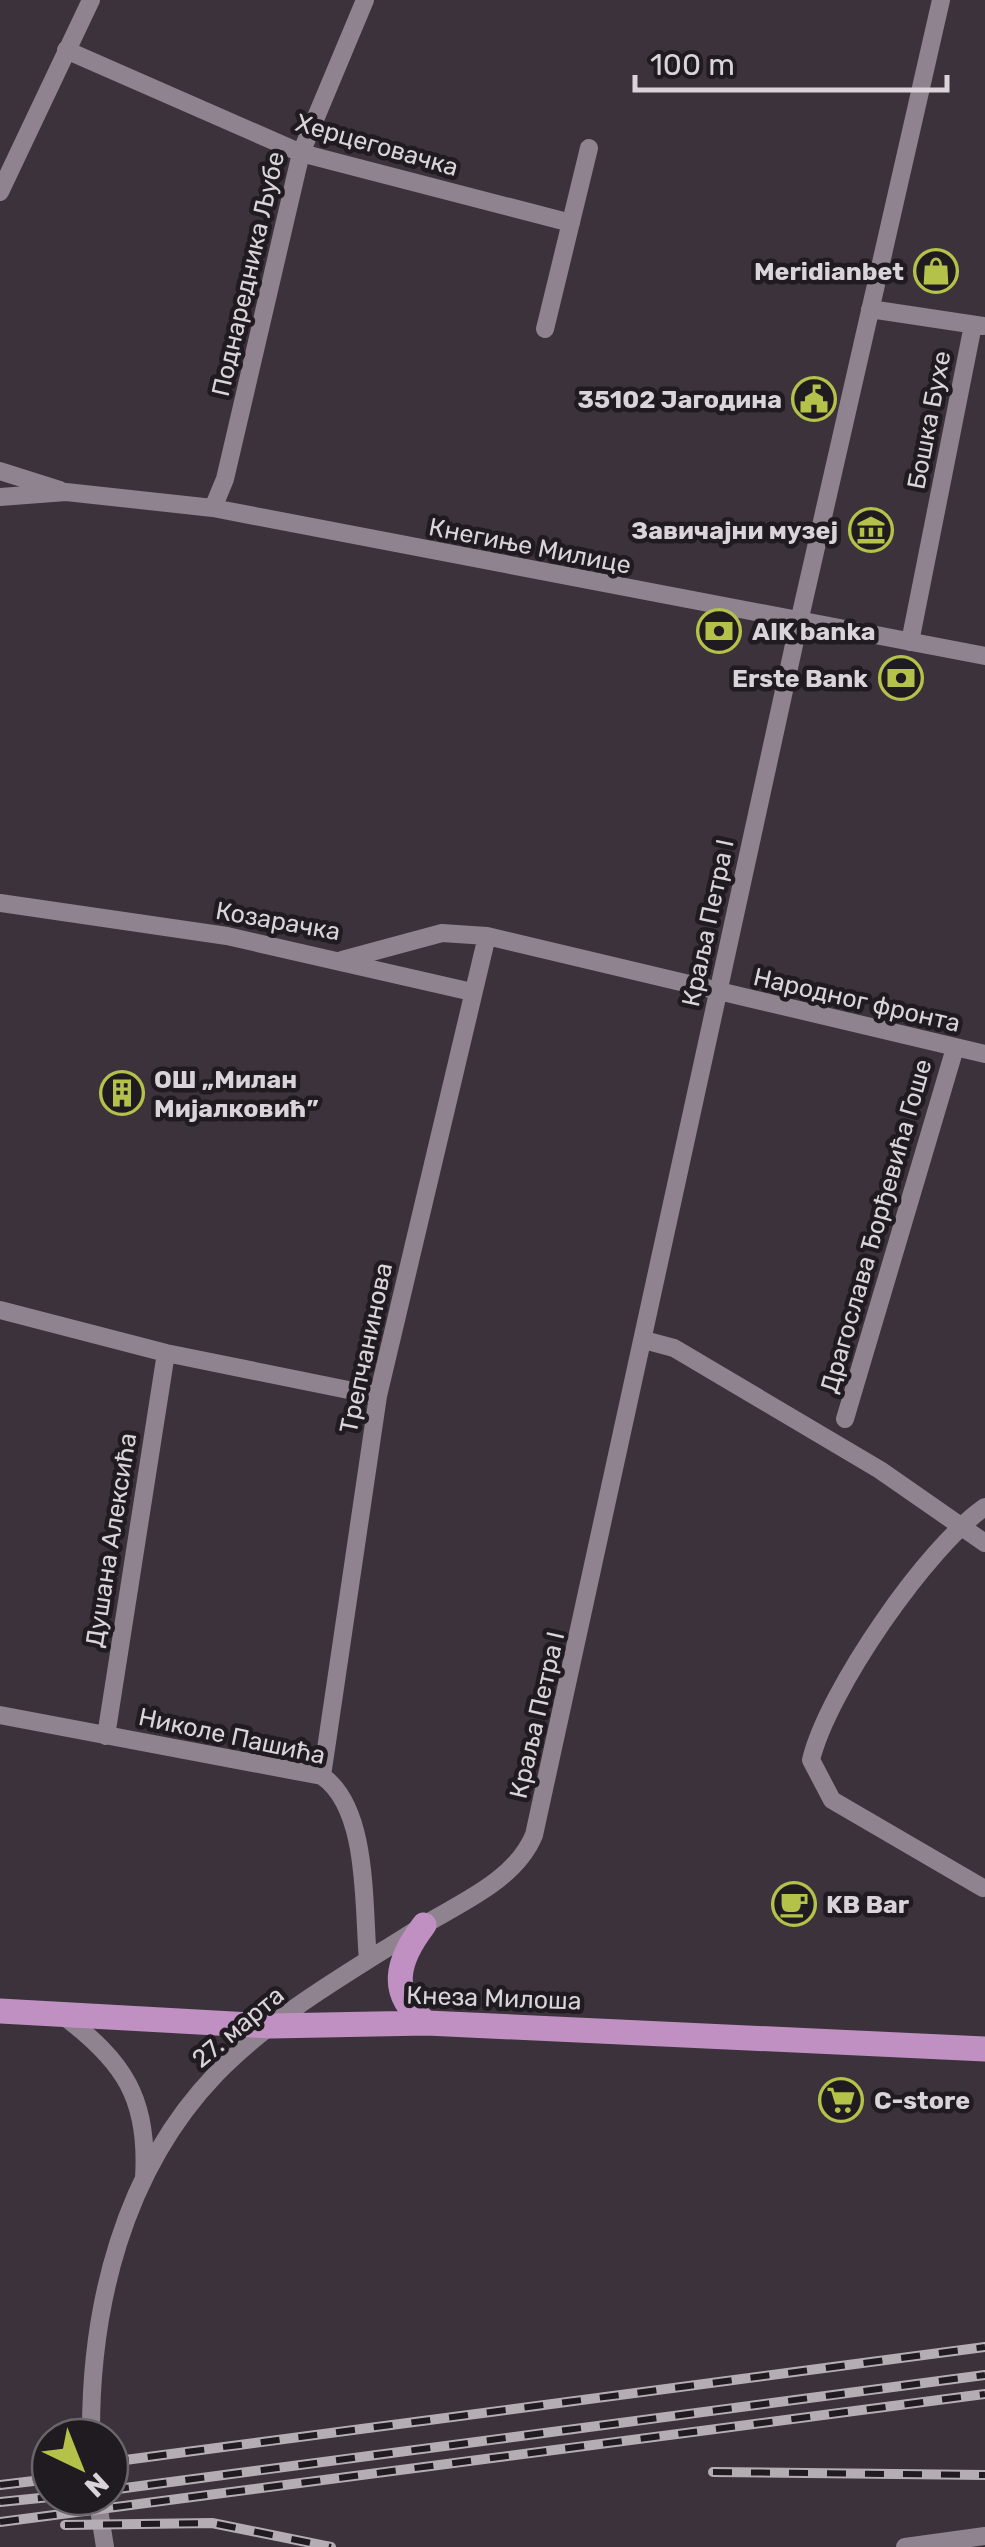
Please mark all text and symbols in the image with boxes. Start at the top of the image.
scale bar [635,30,948,92]
text: 100 m [650,47,735,83]
street label: Херцеговачка [292,108,462,182]
street label: Поднаредника Љубе [206,149,290,399]
shop icon: Meridianbet [913,248,959,294]
place label: Meridianbet [754,257,904,286]
street label: Бошка Бухе [901,348,957,492]
public building icon: 35102 Јагодина [791,376,837,422]
place label: 35102 Јагодина [577,385,782,414]
museum icon: Завичајни музеј [848,507,894,553]
street label: Кнегиње Милице [426,512,634,580]
place label: Завичајни музеј [631,516,838,545]
bank icon: AIK banka [696,608,742,654]
place label: AIK banka [752,617,876,646]
bank icon: Erste Bank [878,655,924,701]
place label: Erste Bank [732,664,868,693]
street label: Краља Петра I [676,837,740,1009]
street label: Козарачка [214,896,342,946]
street label: Народног фронта [751,962,963,1038]
street label: Драгослава Ђорђевића Гоше [814,1056,938,1396]
place label: ОШ „Милан Мијалковић” [154,1065,319,1123]
building icon: ОШ „Милан Мијалковић” [99,1070,145,1116]
street label: Трепчанинова [334,1260,398,1436]
street label: Душана Алексића [80,1431,142,1649]
street label: Краља Петра I [504,1629,570,1801]
street label: Николе Пашића [136,1702,328,1770]
cafe icon: KB Bar [771,1881,817,1927]
place label: KB Bar [826,1890,910,1919]
street label: 27. марта [186,1980,290,2074]
street label: Кнеза Милоша [406,1980,582,2016]
supermarket icon: C-store [818,2077,864,2123]
place label: C-store [874,2086,970,2115]
north arrow [30,2417,130,2517]
text: N [78,2466,115,2504]

